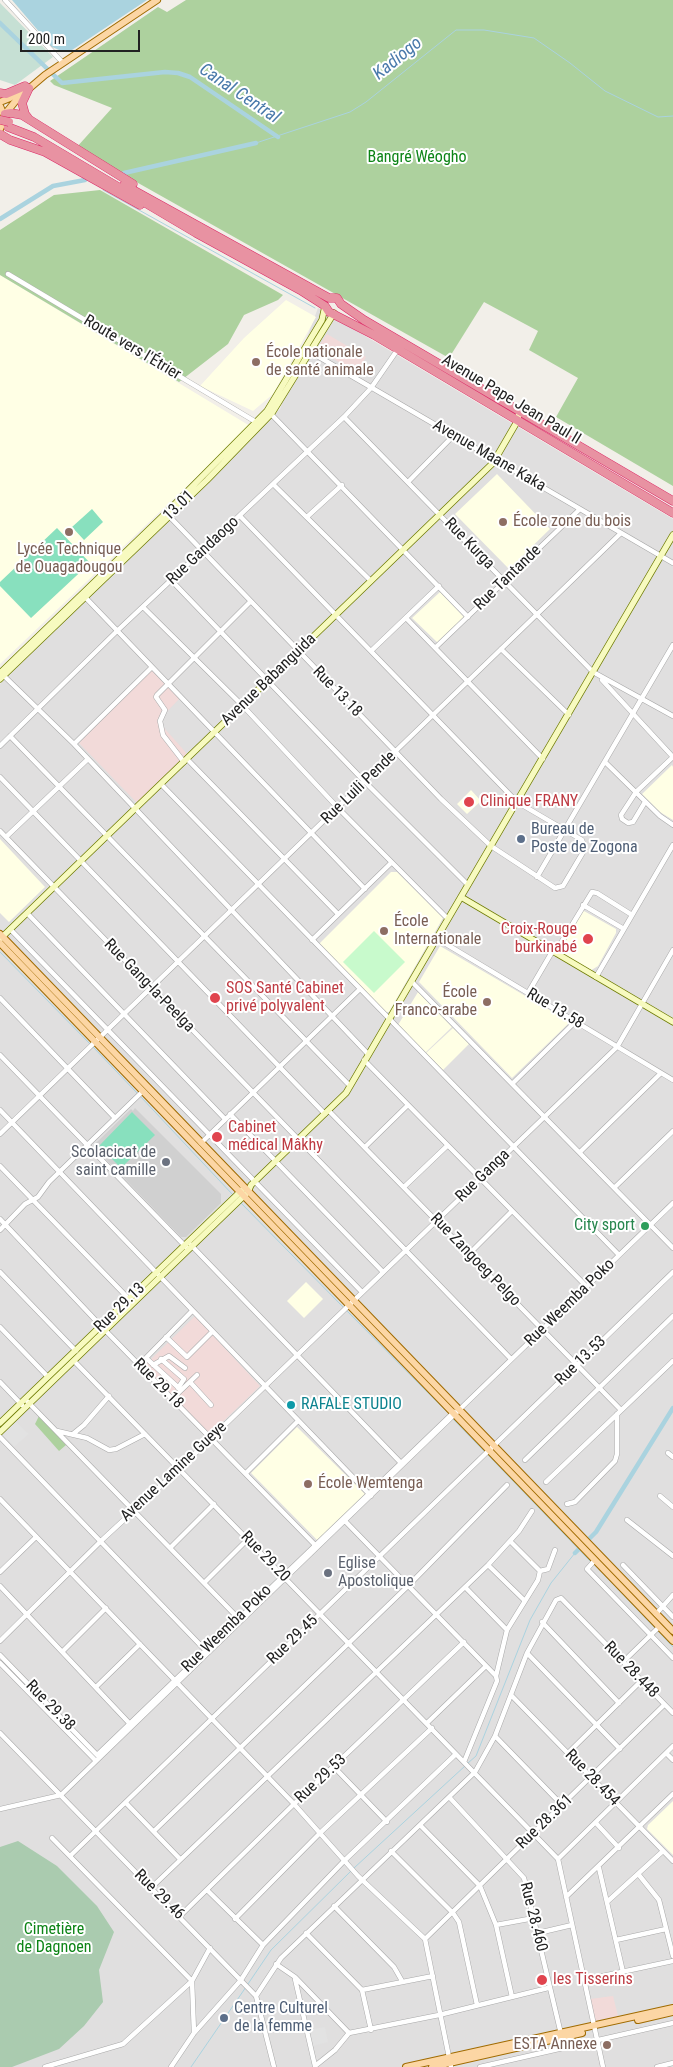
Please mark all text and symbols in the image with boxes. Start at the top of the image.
scale bar [22,20,142,52]
text: 200 m [28,30,65,48]
water label: Kadiogo [369,33,427,85]
water label: Canal Central [195,59,283,129]
park label: Bangré Wéogho [367,148,467,168]
street label: Route vers l'Étrier [80,311,184,385]
place label: École nationale de santé animale [266,343,374,381]
street label: Avenue Pape Jean Paul II [438,351,584,449]
marker: École nationale de santé animale [250,356,262,368]
street label: Avenue Maane Kaka [429,416,549,496]
street label: 13.01 [159,487,199,525]
place label: École zone du bois [513,512,631,532]
street label: Rue Gandaogo [163,513,243,589]
street label: Rue Kurga [440,514,498,574]
marker: École zone du bois [497,516,509,528]
marker: Lycée Technique de Ouagadougou [63,526,75,538]
place label: Lycée Technique de Ouagadougou [15,540,123,578]
street label: Rue Tantande [470,541,546,615]
street label: Avenue Babanguida [218,630,320,730]
street label: Rue 13.18 [308,663,366,721]
street label: Rue Luili Pende [318,748,400,828]
place label: Clinique FRANY [480,792,578,812]
marker: Clinique FRANY [462,795,476,809]
place label: Bureau de Poste de Zogona [531,820,638,858]
marker: Bureau de Poste de Zogona [515,833,527,845]
place label: École Internationale [394,912,481,950]
place label: Croix-Rouge burkinabé [501,920,577,958]
marker: École Internationale [378,925,390,937]
marker: Croix-Rouge burkinabé [581,932,595,946]
street label: Rue Gang-la-Peelga [100,935,198,1037]
place label: SOS Santé Cabinet privé polyvalent [226,979,344,1017]
place label: École Franco-arabe [395,983,477,1021]
street label: Rue 13.58 [523,984,587,1034]
marker: SOS Santé Cabinet privé polyvalent [208,991,222,1005]
marker: École Franco-arabe [481,996,493,1008]
place label: Cabinet médical Mâkhy [228,1118,323,1156]
marker: Cabinet médical Mâkhy [210,1130,224,1144]
place label: Scolacicat de saint camille [71,1143,156,1181]
street label: Rue Ganga [452,1146,514,1206]
marker: Scolacicat de saint camille [160,1156,172,1168]
street label: Rue Zangoeg Pelgo [426,1209,524,1311]
place label: City sport [574,1216,635,1236]
marker: City sport [639,1220,651,1232]
street label: Rue Weemba Poko [521,1255,619,1351]
street label: Rue 29.13 [91,1279,149,1337]
street label: Rue 13.53 [552,1332,610,1390]
street label: Rue 29.18 [129,1355,187,1413]
place label: RAFALE STUDIO [301,1395,402,1415]
marker: RAFALE STUDIO [285,1399,297,1411]
street label: Avenue Lamine Gueye [117,1418,231,1526]
place label: École Wemtenga [318,1474,423,1494]
marker: École Wemtenga [302,1478,314,1490]
street label: Rue 29.20 [236,1528,294,1586]
place label: Eglise Apostolique [338,1554,414,1592]
marker: Eglise Apostolique [322,1567,334,1579]
street label: Rue Weemba Poko [178,1581,276,1677]
street label: Rue 29.45 [264,1611,322,1669]
street label: Rue 28.448 [599,1638,663,1702]
street label: Rue 29.38 [21,1677,79,1735]
street label: Rue 28.454 [560,1746,624,1810]
street label: Rue 29.53 [291,1750,351,1808]
street label: Rue 28.361 [513,1790,577,1854]
street label: Rue 29.46 [130,1866,188,1924]
street label: Rue 28.460 [515,1880,551,1954]
park label: Cimetière de Dagnoen [17,1920,91,1958]
place label: les Tisserins [553,1970,633,1990]
marker: les Tisserins [535,1973,549,1987]
place label: Centre Culturel de la femme [234,1999,328,2037]
marker: Centre Culturel de la femme [218,2012,230,2024]
place label: ESTA Annexe [514,2035,597,2055]
marker: ESTA Annexe [601,2039,613,2051]

